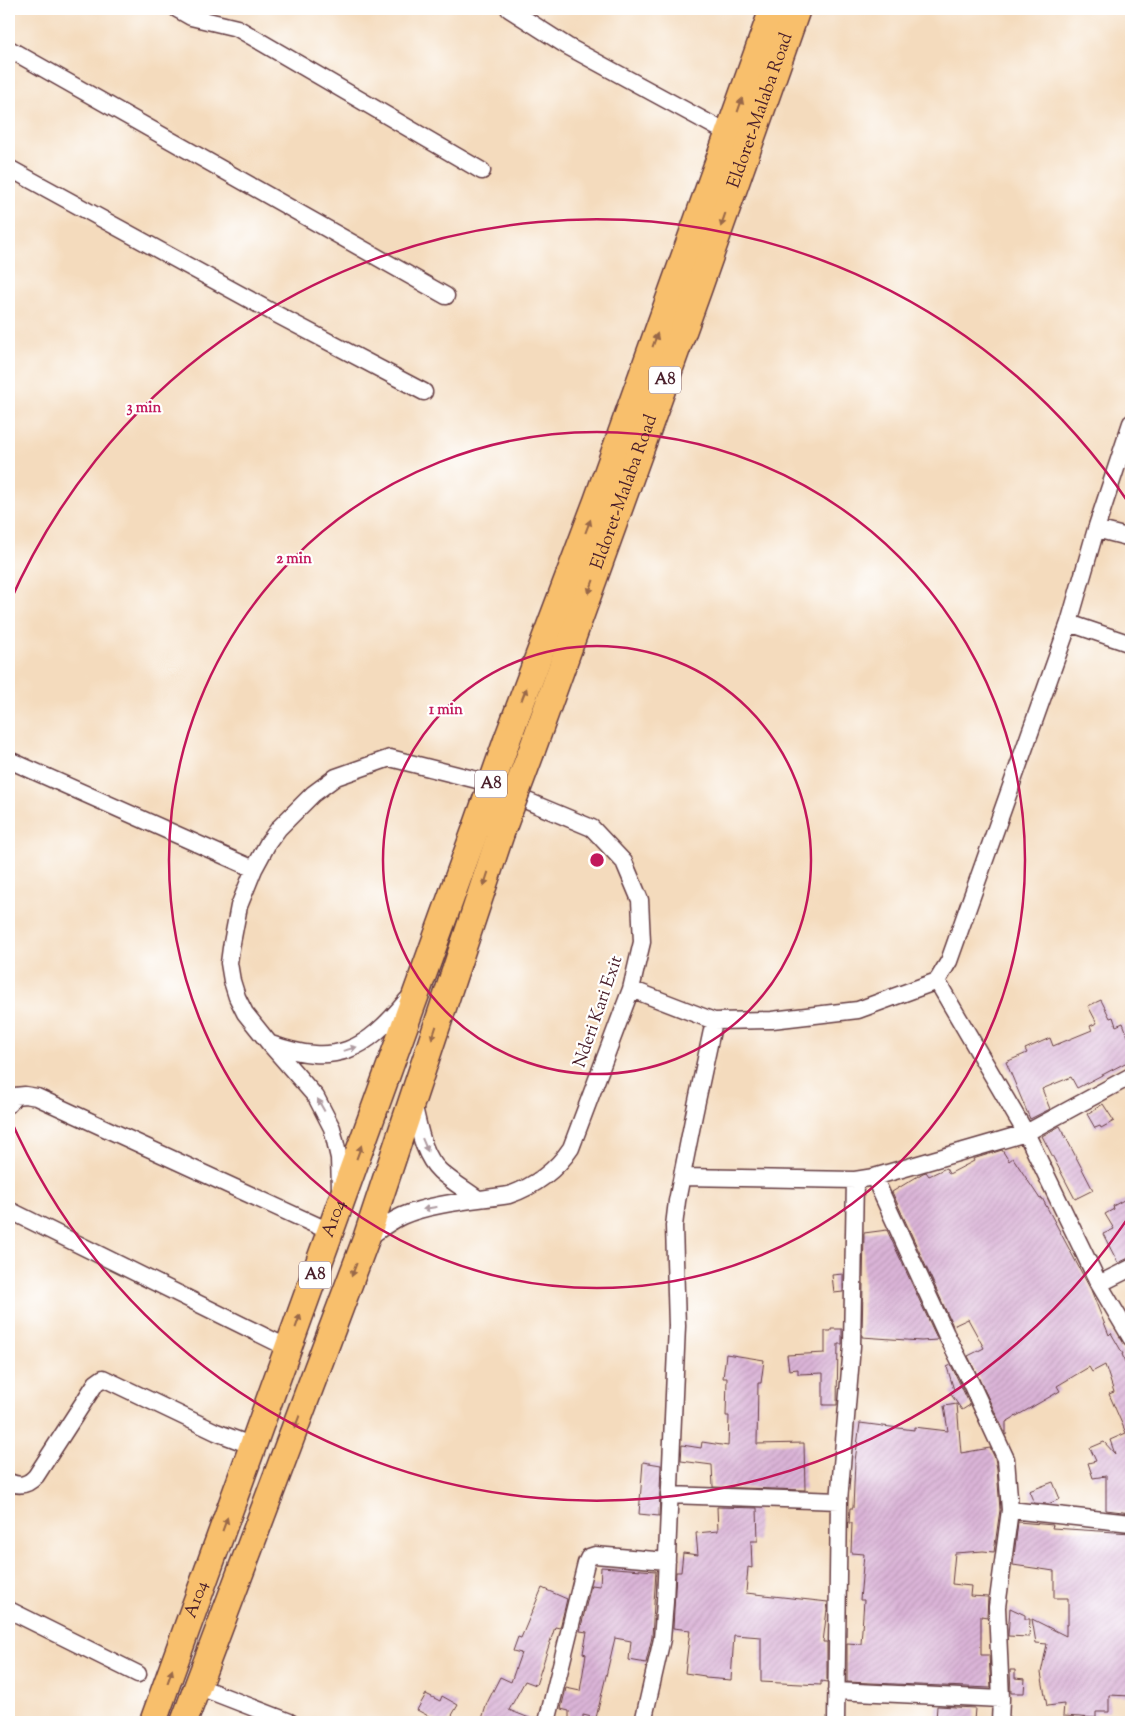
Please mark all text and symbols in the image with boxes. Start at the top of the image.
street label: Eldoret-Malaba Road [722,30,800,192]
one-way arrow [736,97,744,112]
one-way arrow [718,213,726,228]
one-way arrow [651,332,659,347]
road number: A8 [649,366,681,394]
text: 3 min [127,398,162,419]
street label: Eldoret-Malaba Road [585,411,665,573]
one-way arrow [584,518,592,533]
text: 2 min [276,549,312,570]
one-way arrow [587,580,595,595]
one-way arrow [520,686,528,701]
text: 1 min [429,700,463,721]
road number: A8 [475,771,507,798]
centre of rings [588,851,606,869]
one-way arrow [481,872,489,887]
street label: Nderi Kari Exit [568,953,630,1071]
one-way arrow [430,1026,437,1041]
one-way arrow [343,1044,358,1052]
one-way arrow [316,1098,325,1112]
one-way arrow [421,1138,429,1152]
one-way arrow [355,1144,363,1159]
street label: A104 [316,1196,354,1241]
one-way arrow [422,1205,438,1213]
road number: A8 [299,1262,331,1288]
one-way arrow [350,1263,358,1278]
one-way arrow [295,1314,302,1329]
one-way arrow [293,1415,300,1430]
one-way arrow [222,1516,229,1531]
street label: A104 [178,1577,216,1622]
one-way arrow [167,1669,174,1684]

